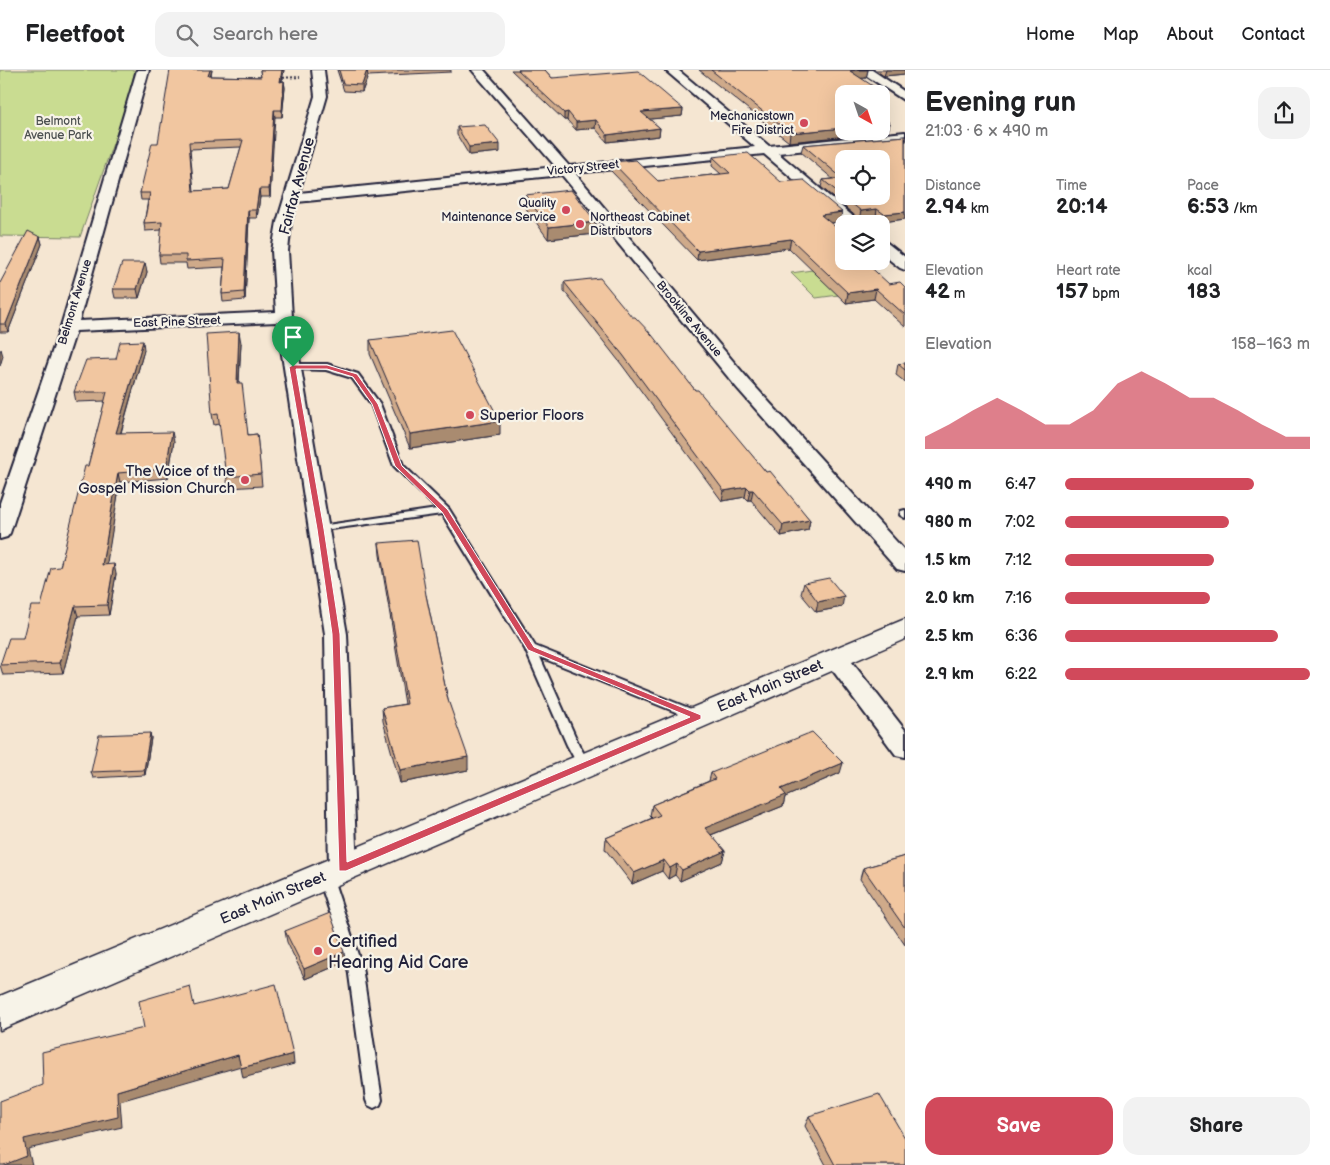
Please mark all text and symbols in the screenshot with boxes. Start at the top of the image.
search box [155,12,505,57]
text: Fleetfoot [25,20,125,49]
icon: search [173,21,201,49]
text: Search here [213,23,318,46]
text: Home [1026,24,1075,45]
text: Map [1103,24,1139,45]
text: About [1167,24,1214,45]
text: Contact [1242,24,1305,45]
north arrow [835,85,890,140]
map controls [835,85,890,270]
text: Evening run [925,86,1076,119]
button: share [1258,87,1310,139]
place label: Mechanicstown Fire District [710,109,794,138]
park label: Belmont Avenue Park [24,114,92,143]
marker: Mechanicstown Fire District [798,117,810,129]
text: 21:03 · 6 × 490 m [925,122,1048,141]
street label: Fairfax Avenue [275,135,319,237]
button: locate [835,150,890,205]
street label: Victory Street [546,157,620,179]
text: Distance [925,177,981,194]
text: Time [1056,177,1087,194]
text: Pace [1187,177,1219,194]
text: 2.94 [925,194,967,219]
text: 20:14 [1056,194,1108,219]
text: 6:53 [1187,194,1229,219]
place label: Quality Maintenance Service [441,196,557,225]
text: km [967,200,989,217]
text: /km [1229,200,1258,217]
marker: Quality Maintenance Service [560,204,572,216]
place label: Northeast Cabinet Distributors [590,210,690,239]
button: layers [835,215,890,270]
marker: Northeast Cabinet Distributors [574,218,586,230]
street label: Belmont Avenue [55,257,95,347]
text: Elevation [925,262,983,279]
text: Heart rate [1056,262,1121,279]
text: kcal [1187,262,1212,279]
street label: Brookline Avenue [653,278,725,360]
text: 42 [925,279,950,304]
text: 157 [1056,279,1089,304]
text: 183 [1187,279,1221,304]
text: m [950,285,965,302]
text: bpm [1089,285,1120,302]
street label: East Pine Street [133,313,221,331]
pin [272,316,314,367]
icon: arrive [279,323,307,351]
text: Elevation [925,335,992,354]
text: 158–163 m [1231,335,1310,354]
place label: Superior Floors [480,406,585,425]
marker: Superior Floors [464,409,476,421]
place label: The Voice of the Gospel Mission Church [78,462,235,498]
marker: The Voice of the Gospel Mission Church [239,474,251,486]
text: 490 m [925,475,972,494]
text: 6:47 [1005,475,1036,494]
text: 980 m [925,513,972,532]
text: 7:02 [1005,513,1035,532]
text: 1.5 km [925,551,971,570]
text: 7:12 [1005,551,1032,570]
text: 2.0 km [925,589,974,608]
text: 7:16 [1005,589,1032,608]
text: 2.5 km [925,627,974,646]
text: 6:36 [1005,627,1038,646]
street label: East Main Street [714,655,826,717]
text: 2.9 km [925,665,974,684]
text: 6:22 [1005,665,1037,684]
street label: East Main Street [217,867,329,929]
place label: Certified Hearing Aid Care [328,931,469,973]
marker: Certified Hearing Aid Care [312,945,324,957]
button: Save [925,1097,1113,1155]
button: Share [1123,1097,1310,1155]

